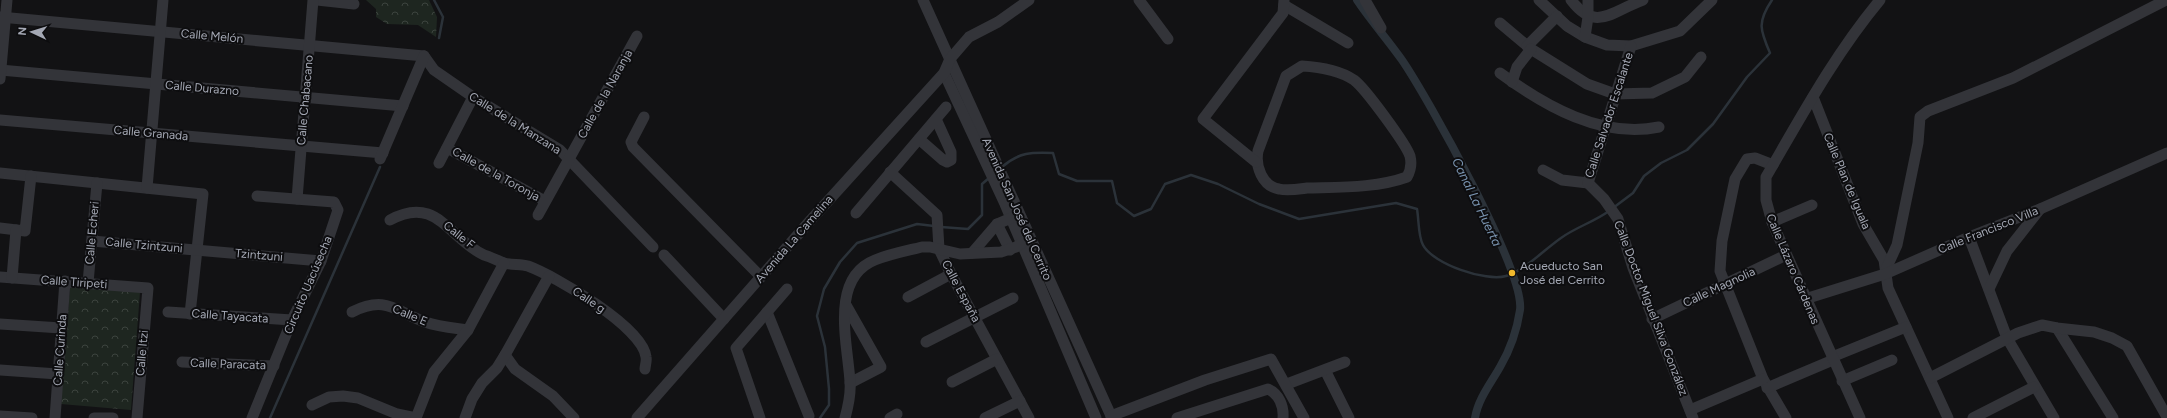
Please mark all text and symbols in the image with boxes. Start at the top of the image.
north arrow [12,12,52,52]
street label: Calle Melón [180,26,244,46]
text: N [16,27,29,36]
street label: Calle de la Naranja [575,47,635,141]
street label: Calle Salvador Escalante [1582,50,1636,179]
street label: Calle Chabacano [294,54,316,146]
street label: Calle Durazno [164,78,240,98]
street label: Calle de la Manzana [466,89,564,157]
street label: Calle Granada [113,123,189,143]
street label: Calle Plan de Iguala [1820,131,1874,231]
street label: Avenida San José del Cerrito [979,136,1055,282]
street label: Calle de la Toronja [450,144,542,204]
water label: Canal La Huerta [1449,155,1505,249]
street label: Avenida La Camelina [752,192,836,286]
street label: Calle Echeri [82,201,102,265]
street label: Calle Francisco Villa [1936,204,2040,256]
street label: Calle Lázaro Cárdenas [1763,212,1823,327]
street label: Calle F [441,218,478,252]
street label: Calle Doctor Miguel Silva González [1611,218,1691,398]
street label: Circuito Uacúsecha [281,234,335,336]
street label: Calle Tzintzuni [105,235,183,255]
street label: Tzintzuni [234,246,284,264]
street label: Calle España [939,258,983,324]
place label: Acueducto San José del Cerrito [1520,259,1605,287]
street label: Calle Magnolia [1681,264,1757,310]
marker: Acueducto San José del Cerrito [1507,268,1517,278]
street label: Calle Tiripeti [40,273,108,291]
street label: Calle g [570,284,608,316]
street label: Calle E [390,301,430,329]
street label: Calle Tayacata [191,306,269,326]
street label: Calle Curinda [51,314,69,386]
street label: Calle Itzi [133,329,151,377]
street label: Calle Paracata [190,356,266,372]

